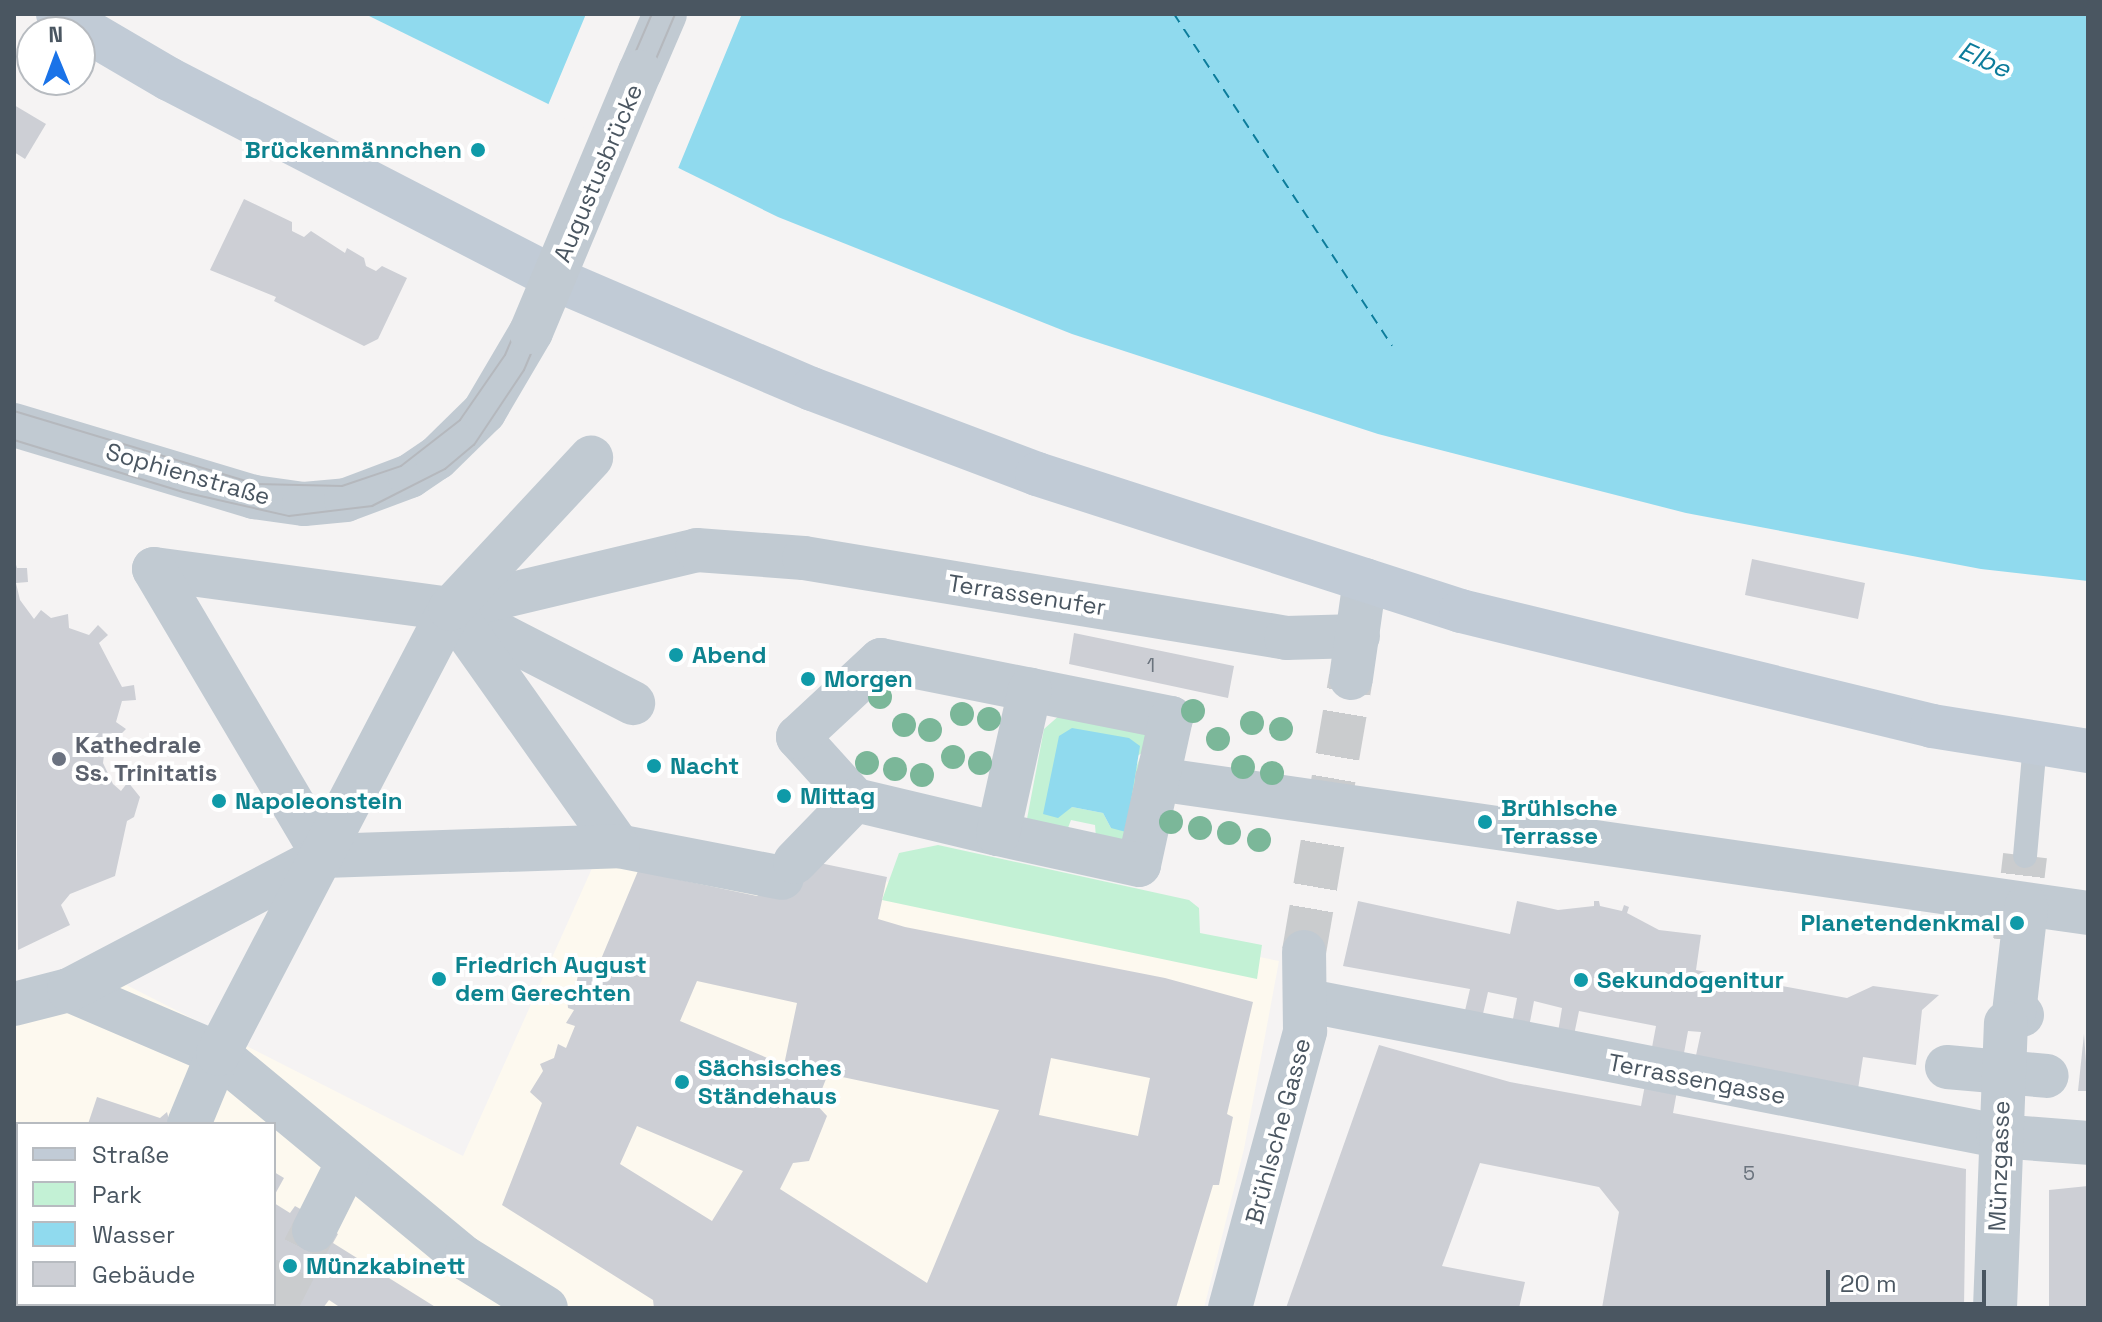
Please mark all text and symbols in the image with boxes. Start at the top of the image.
north arrow [16,16,96,96]
text: N [48,20,63,48]
water label: Elbe [1953,35,2015,85]
street label: Augustusbrücke [547,80,649,266]
place label: Brückenmännchen [245,136,462,164]
marker: Brückenmännchen [469,141,487,159]
street label: Sophienstraße [102,437,274,511]
street label: Terrassenufer [946,568,1108,622]
place label: Abend [692,641,766,669]
marker: Abend [667,646,685,664]
house number: 1 [1147,653,1155,677]
place label: Morgen [824,665,913,693]
marker: Morgen [799,670,817,688]
place label: Kathedrale Ss. Trinitatis [75,731,219,787]
marker: Kathedrale Ss. Trinitatis [50,750,68,768]
place label: Nacht [670,752,739,780]
marker: Nacht [645,757,663,775]
place label: Mittag [800,782,875,810]
place label: Napoleonstein [235,787,403,815]
marker: Mittag [775,787,793,805]
marker: Napoleonstein [210,792,228,810]
place label: Brühlsche Terrasse [1501,794,1618,850]
marker: Brühlsche Terrasse [1476,813,1494,831]
place label: Planetendenkmal [1801,909,2001,937]
marker: Planetendenkmal [2008,914,2026,932]
place label: Friedrich August dem Gerechten [455,951,647,1007]
place label: Sekundogenitur [1597,966,1784,994]
marker: Friedrich August dem Gerechten [430,970,448,988]
marker: Sekundogenitur [1572,971,1590,989]
street label: Brühlsche Gasse [1239,1035,1317,1227]
street label: Terrassengasse [1606,1048,1788,1110]
place label: Sächsisches Ständehaus [698,1054,842,1110]
marker: Sächsisches Ständehaus [673,1073,691,1091]
street label: Münzgasse [1982,1100,2016,1232]
legend [16,1122,276,1306]
text: Straße [92,1139,169,1170]
house number: 5 [1743,1161,1755,1185]
text: Park [92,1179,142,1210]
text: Wasser [92,1219,175,1250]
place label: Münzkabinett [306,1252,465,1280]
scale bar [1830,1254,1990,1304]
marker: Münzkabinett [281,1257,299,1275]
text: Gebäude [92,1259,195,1290]
text: 20 m [1840,1268,1897,1299]

